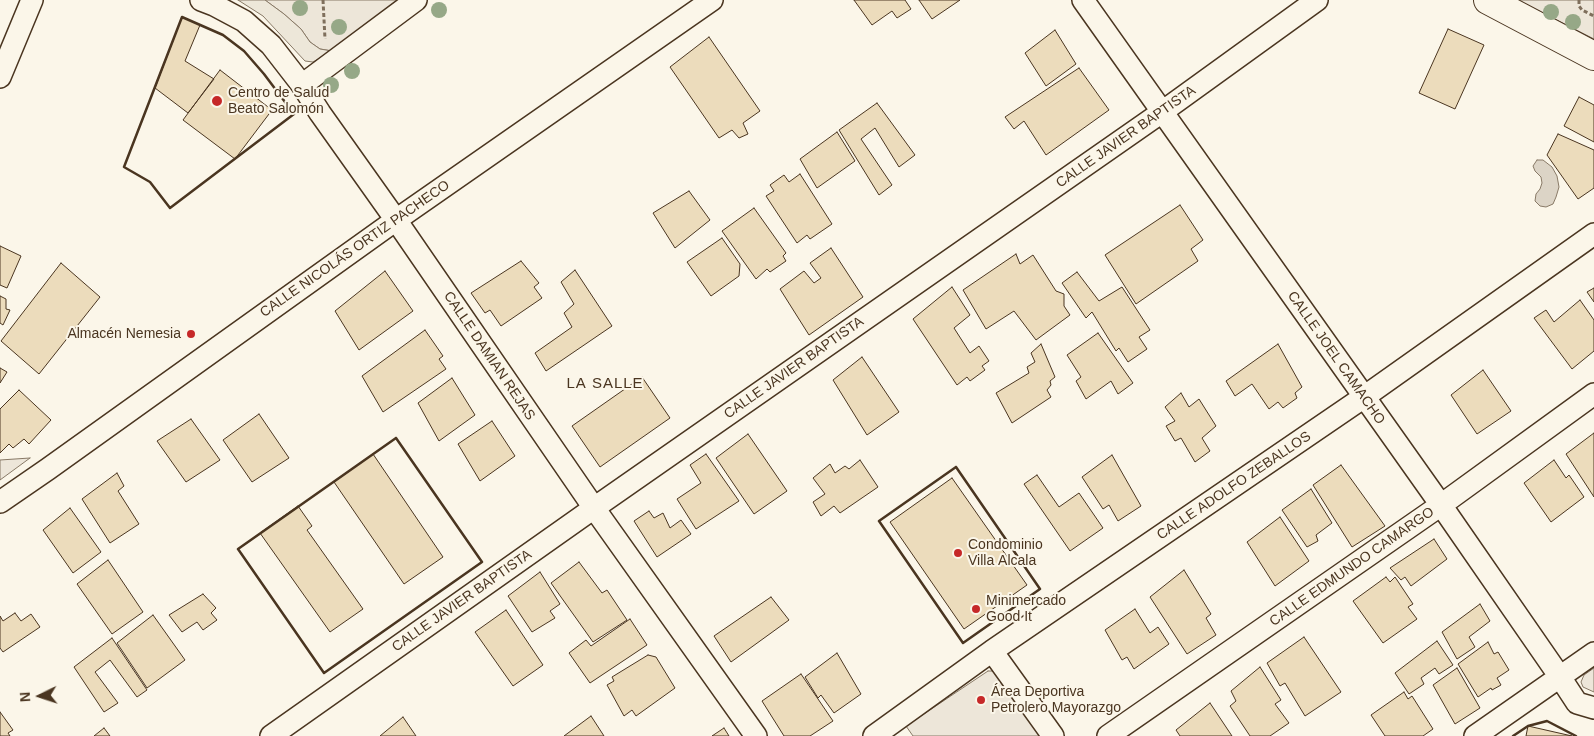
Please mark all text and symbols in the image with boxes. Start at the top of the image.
street label: CALLE JAVIER BAPTISTA [1053,82,1199,192]
place label: Centro de Salud Beato Salomón [228,85,329,118]
marker: Centro de Salud Beato Salomón [210,94,224,108]
street label: CALLE NICOLÁS ORTIZ PACHECO [257,177,453,321]
street label: CALLE DAMIAN REJAS [440,288,538,424]
street label: CALLE JOEL CAMACHO [1284,288,1388,428]
street label: CALLE JAVIER BAPTISTA [721,313,867,423]
place label: Almacén Nemesia [67,326,181,342]
marker: Almacén Nemesia [185,328,197,340]
district label: LA SALLE [565,375,645,393]
street label: CALLE ADOLFO ZEBALLOS [1154,428,1314,544]
street label: CALLE EDMUNDO CAMARGO [1267,504,1437,630]
place label: Condominio Villa Alcala [968,537,1043,570]
street label: CALLE JAVIER BAPTISTA [389,546,535,656]
marker: Condominio Villa Alcala [952,547,964,559]
place label: Minimercado Good It [986,593,1066,626]
marker: Minimercado Good It [970,603,982,615]
north arrow [15,671,65,721]
place label: Área Deportiva Petrolero Mayorazgo [991,684,1121,716]
text: N [17,691,33,703]
marker: Área Deportiva Petrolero Mayorazgo [975,694,987,706]

